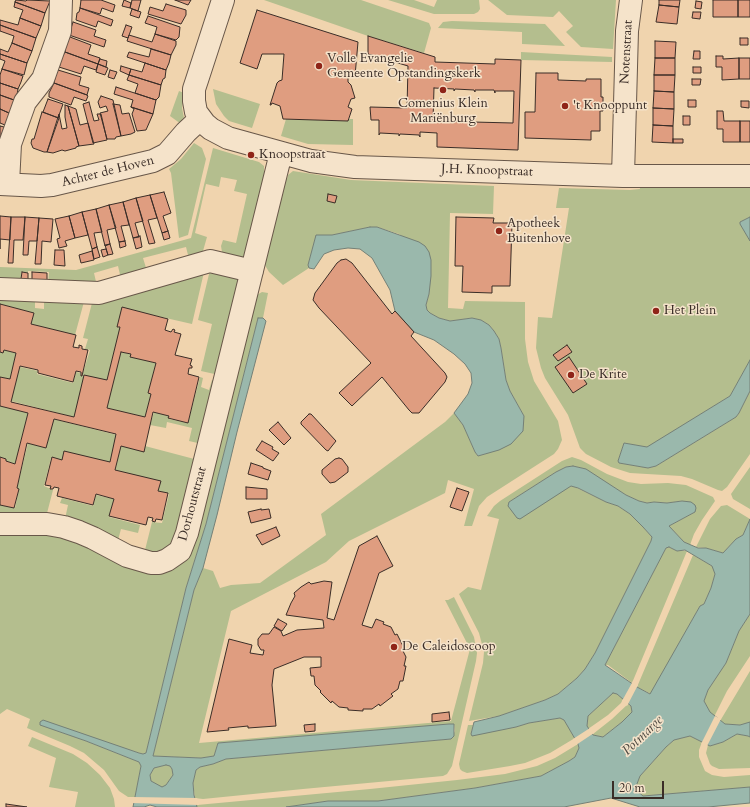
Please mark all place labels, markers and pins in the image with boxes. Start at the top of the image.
place label: Volle Evangelie Gemeente Opstandingskerk [327,51,481,82]
marker: Volle Evangelie Gemeente Opstandingskerk [314,61,324,71]
marker: Comenius Klein Mariënburg [438,85,448,95]
place label: Comenius Klein Mariënburg [398,96,488,127]
place label: 't Knooppunt [573,98,647,114]
marker: 't Knooppunt [560,101,570,111]
place label: Knoopstraat [259,147,326,163]
marker: Knoopstraat [246,150,256,160]
place label: Apotheek Buitenhove [507,216,571,247]
marker: Apotheek Buitenhove [494,226,504,236]
place label: Het Plein [664,303,716,319]
marker: Het Plein [651,306,661,316]
place label: De Krite [579,367,627,383]
marker: De Krite [566,370,576,380]
place label: De Caleidoscoop [402,639,496,655]
marker: De Caleidoscoop [389,642,399,652]

